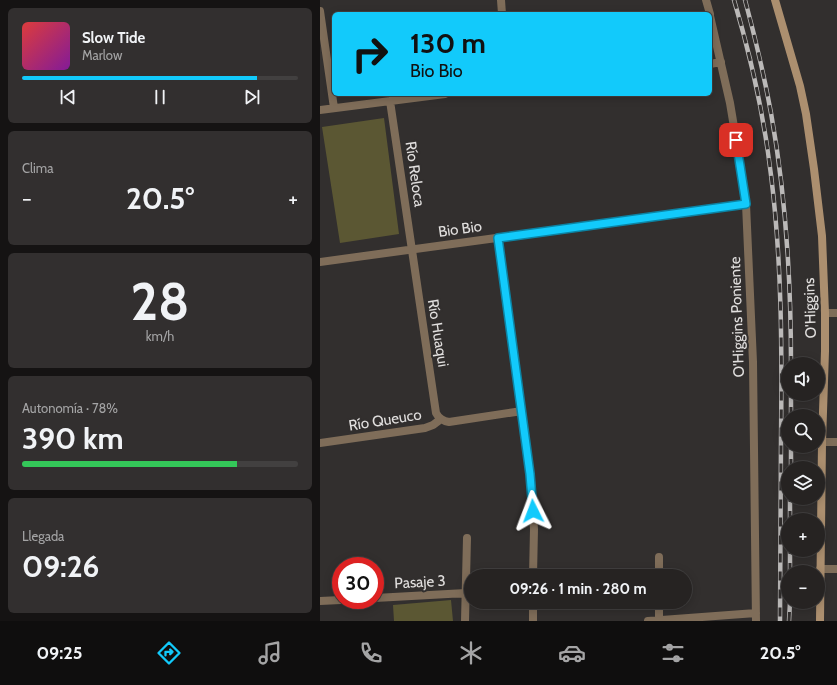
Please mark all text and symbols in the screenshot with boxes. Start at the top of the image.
text: 130 m [410,26,486,60]
icon: right [344,28,396,80]
text: Slow Tide [82,29,145,47]
text: Marlow [82,47,122,63]
text: Bio Bio [410,60,463,82]
icon: previous [57,86,79,108]
icon: pause [149,86,171,108]
icon: next [241,86,263,108]
pin [719,123,753,157]
icon: arrive [725,129,747,151]
street label: Río Reloca [402,140,429,209]
text: Clima [22,160,53,176]
text: 20.5° [126,180,194,217]
text: − [22,185,32,212]
text: + [288,185,298,212]
street label: Bio Bio [437,217,483,241]
street label: O'Higgins Poniente [726,256,748,378]
text: 28 [131,270,189,333]
street label: O'Higgins [800,277,820,339]
street label: Río Huaqui [424,298,452,368]
text: km/h [146,328,174,344]
map controls [781,357,825,609]
button: sound [781,357,825,401]
text: Autonomía · 78% [22,400,118,416]
street label: Río Queuco [347,405,423,435]
button: search [781,409,825,453]
text: 390 km [22,420,124,457]
button: layers [781,461,825,505]
position arrow [512,490,554,532]
button: + [781,513,825,557]
text: Llegada [22,528,64,544]
text: 09:26 [22,548,99,585]
speed limit sign: 30 [332,557,384,609]
button: − [781,565,825,609]
street label: Pasaje 3 [394,572,446,592]
text: 09:26 · 1 min · 280 m [510,580,647,598]
icon: directions [155,639,183,667]
icon: music [256,639,284,667]
icon: phone [357,639,385,667]
icon: climate [457,639,485,667]
icon: car [558,639,586,667]
icon: filters [659,639,687,667]
text: 09:25 [36,642,82,664]
text: 20.5° [760,642,801,664]

